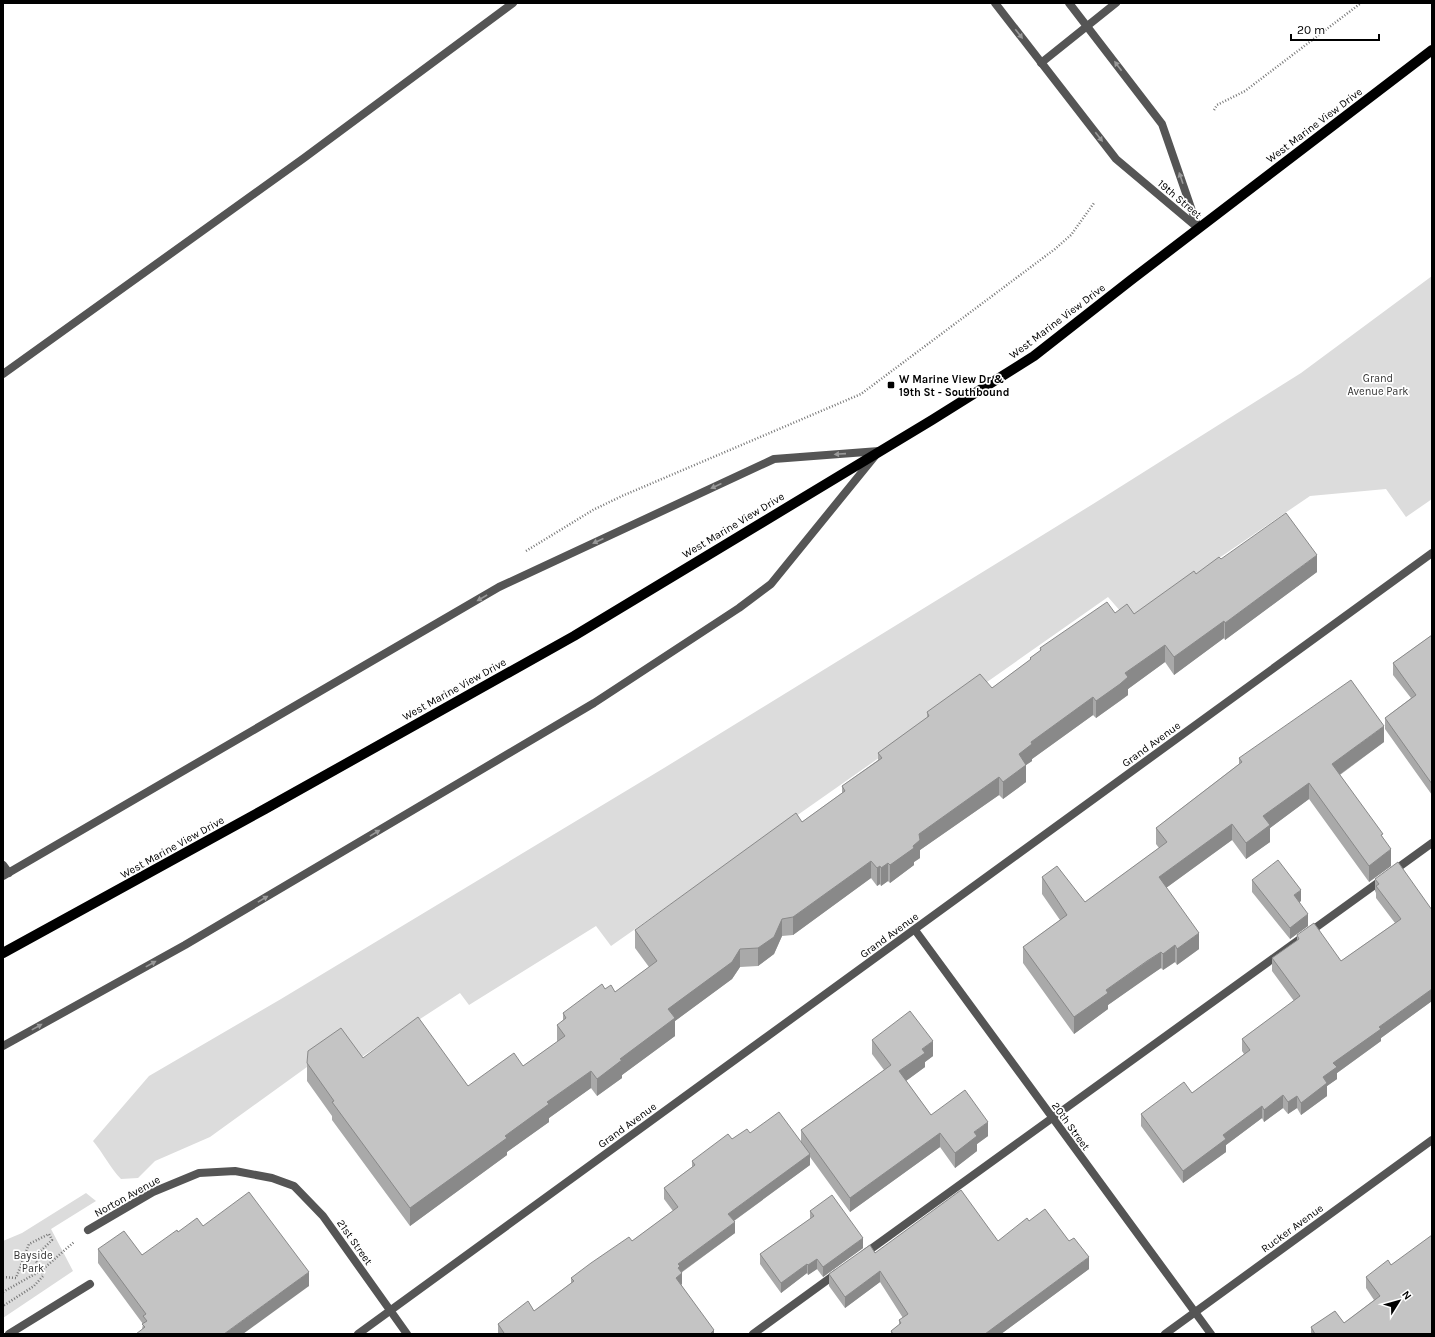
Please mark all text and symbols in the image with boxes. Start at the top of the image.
scale bar [1291,16,1379,42]
text: 20 m [1297,23,1325,37]
one-way arrow [1015,28,1024,39]
one-way arrow [1114,61,1122,72]
street label: West Marine View Drive [1264,85,1365,166]
one-way arrow [1094,131,1103,142]
one-way arrow [1177,172,1183,184]
street label: 19th Street [1155,177,1204,222]
street label: West Marine View Drive [1007,281,1108,362]
park label: Grand Avenue Park [1347,372,1409,398]
place label: W Marine View Dr & 19th St - Southbound [899,373,1009,399]
marker: W Marine View Dr & 19th St - Southbound [886,380,896,390]
one-way arrow [834,450,846,457]
one-way arrow [711,483,722,489]
street label: West Marine View Drive [680,490,787,561]
one-way arrow [593,538,604,544]
one-way arrow [476,594,488,601]
street label: West Marine View Drive [400,655,509,723]
street label: Grand Avenue [1120,719,1183,770]
street label: West Marine View Drive [118,813,227,881]
one-way arrow [369,829,381,836]
one-way arrow [257,895,269,902]
street label: Grand Avenue [858,910,921,961]
one-way arrow [145,961,157,968]
one-way arrow [31,1024,43,1031]
street label: Grand Avenue [596,1100,659,1151]
street label: 20th Street [1049,1100,1092,1153]
street label: Norton Avenue [92,1173,163,1220]
street label: Rucker Avenue [1259,1201,1326,1255]
street label: 21st Street [334,1217,375,1268]
park label: Bayside Park [13,1249,53,1275]
north arrow [1379,1281,1419,1321]
text: N [1399,1288,1414,1302]

